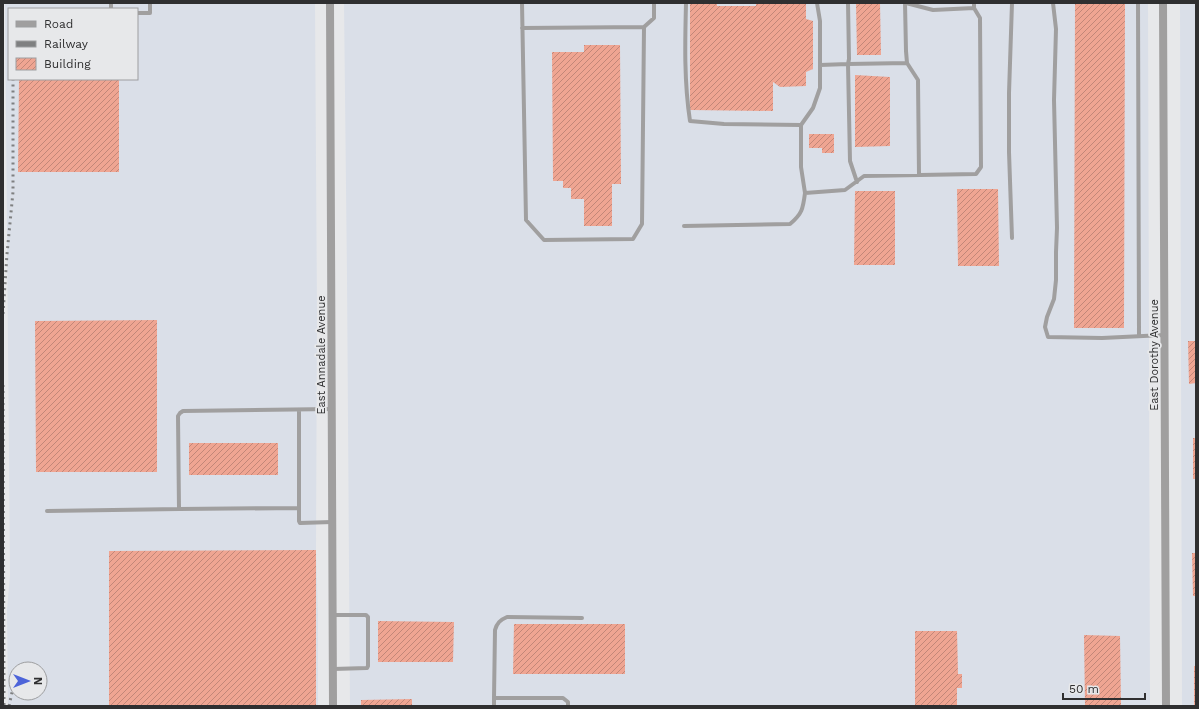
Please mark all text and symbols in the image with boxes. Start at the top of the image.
legend [8,8,138,80]
text: Road [44,17,73,31]
text: Railway [44,37,89,51]
text: Building [44,57,91,71]
street label: East Annadale Avenue [315,295,328,415]
street label: East Dorothy Avenue [1148,299,1161,411]
north arrow [8,661,48,701]
scale bar [1063,675,1145,701]
text: N [31,677,44,685]
text: 50 m [1069,682,1099,696]

